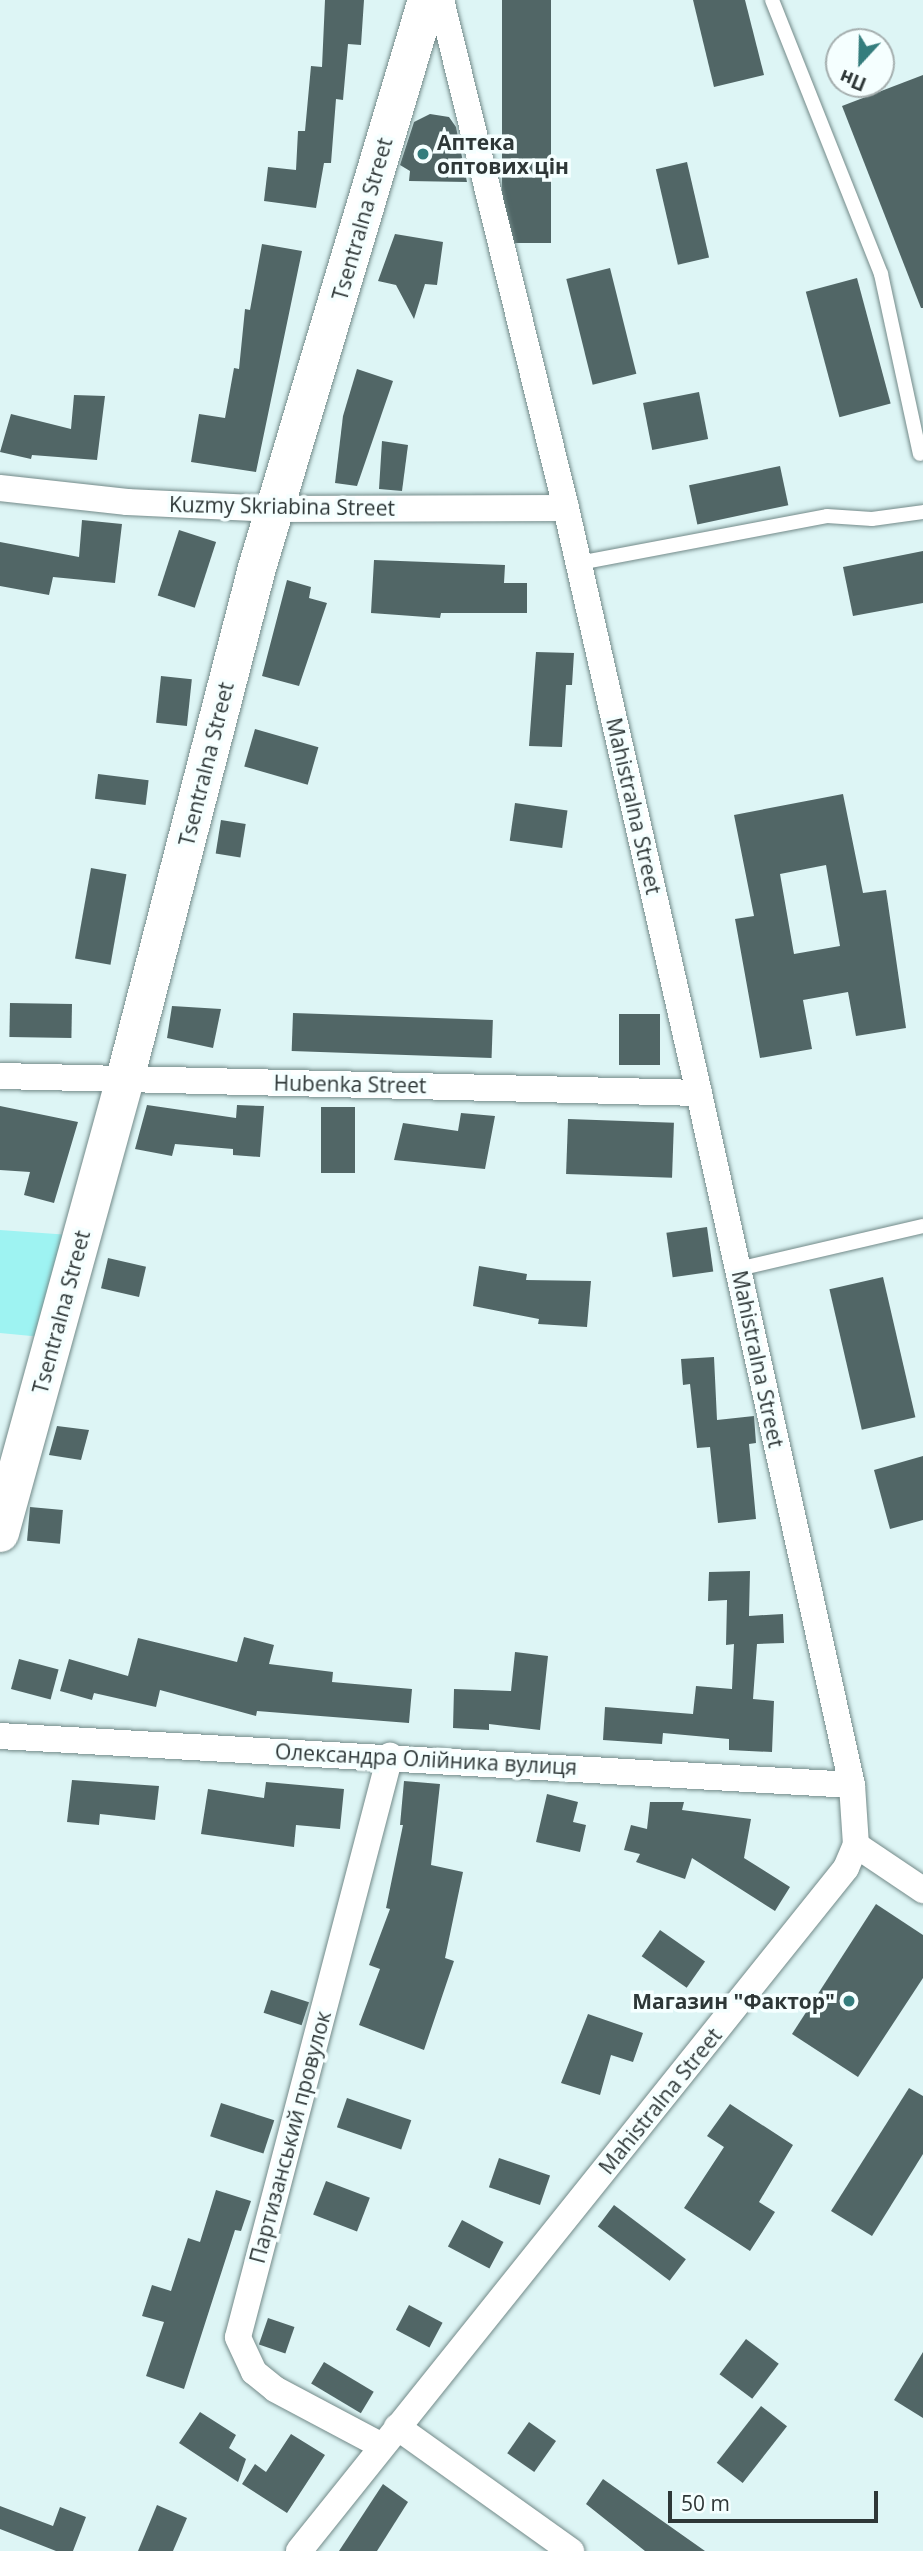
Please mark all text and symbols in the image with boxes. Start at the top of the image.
north arrow [825,28,895,98]
text: Пн [836,64,870,98]
place label: Аптека оптових цін [437,129,569,179]
street label: Tsentralna Street [327,135,397,303]
marker: Аптека оптових цін [415,146,431,162]
street label: Kuzmy Skriabina Street [169,491,395,521]
street label: Tsentralna Street [173,679,239,849]
street label: Mahistralna Street [601,715,667,897]
street label: Hubenka Street [273,1070,427,1098]
street label: Tsentralna Street [27,1228,95,1396]
street label: Mahistralna Street [727,1268,789,1450]
street label: Олександра Олійника вулиця [274,1739,578,1779]
place label: Магазин "Фактор" [632,1988,835,2014]
marker: Магазин "Фактор" [841,1993,857,2009]
street label: Партизанський провулок [244,2008,336,2266]
street label: Mahistralna Street [593,2023,727,2179]
scale bar [671,2478,881,2522]
text: 50 m [681,2489,730,2517]

